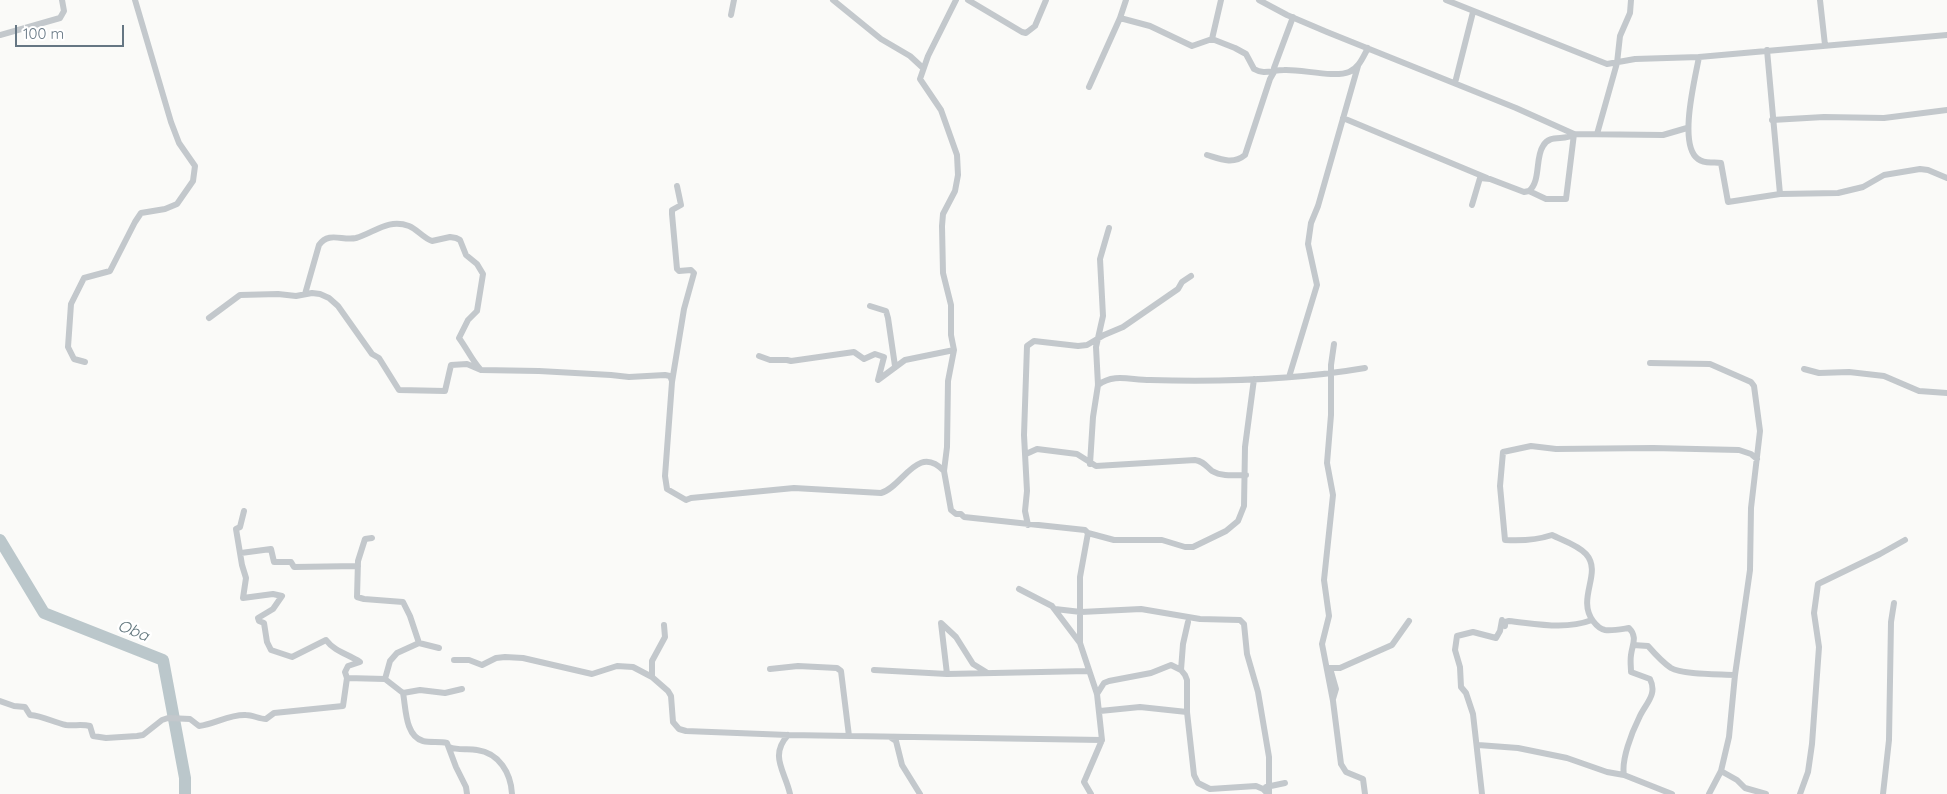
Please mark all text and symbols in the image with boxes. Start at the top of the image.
scale bar [18,15,126,47]
text: 100 m [23,24,64,43]
water label: Oba [115,616,151,646]

